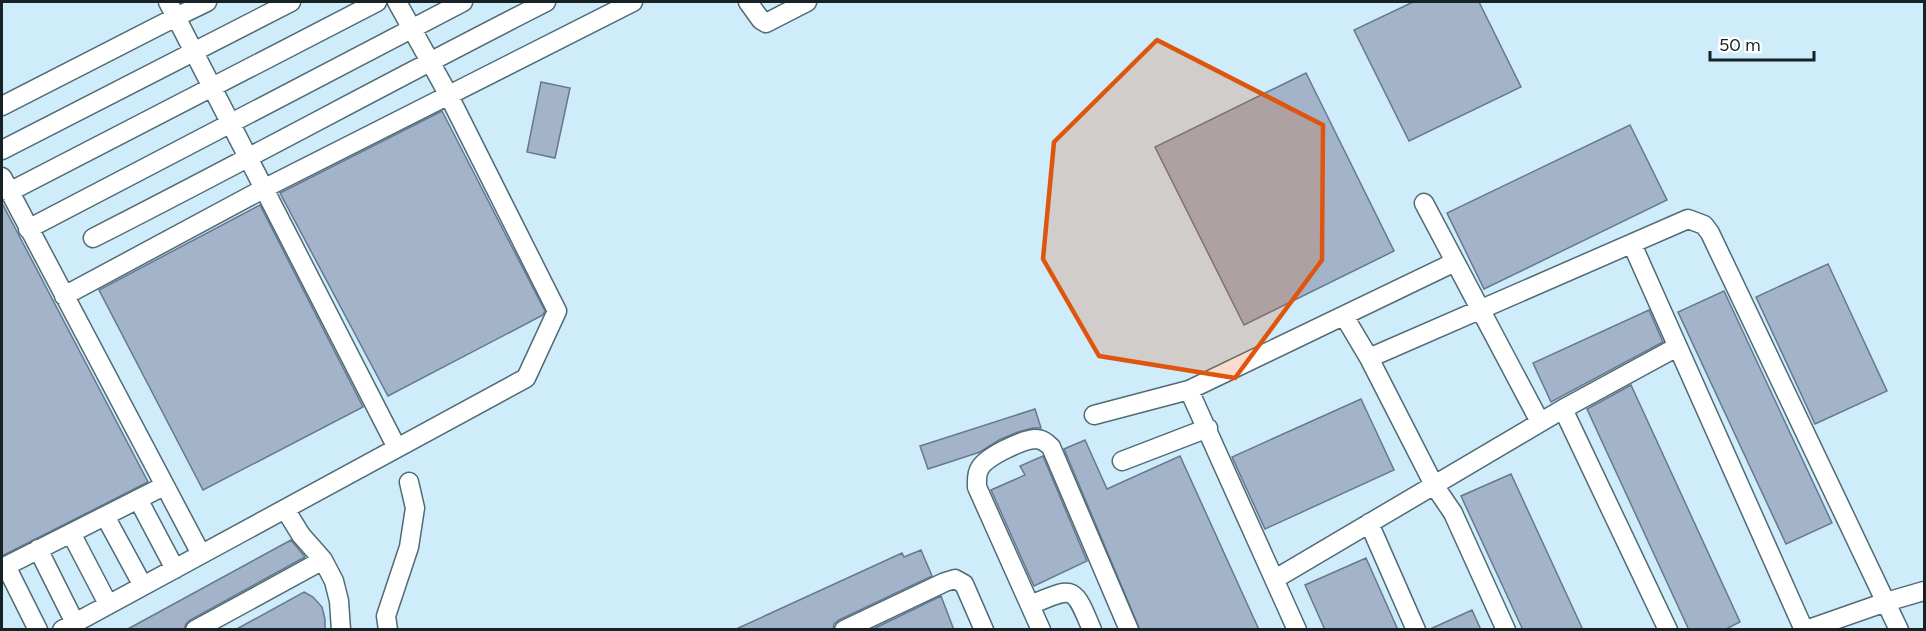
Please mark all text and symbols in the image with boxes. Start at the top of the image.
scale bar [1710,24,1814,62]
text: 50 m [1719,34,1761,56]

